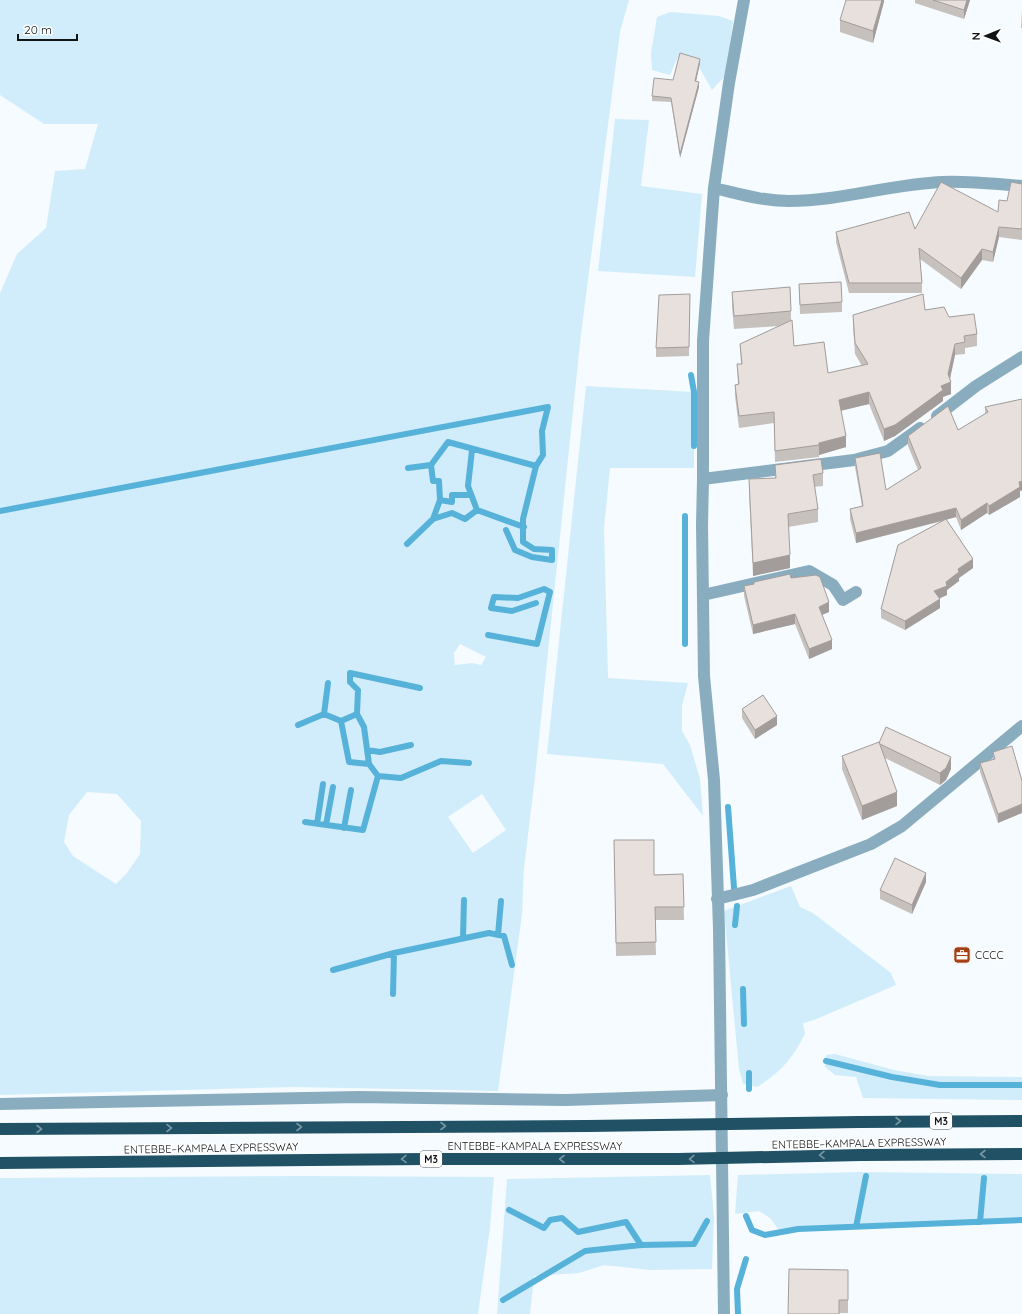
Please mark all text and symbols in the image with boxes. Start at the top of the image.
scale bar [18,16,77,42]
north arrow [966,16,1006,56]
text: 20 m [24,22,52,37]
text: N [969,32,983,40]
office icon: CCCC [952,945,972,965]
place label: CCCC [975,948,1004,962]
road number: M3 [930,1113,952,1129]
one-way arrow [895,1117,901,1125]
one-way arrow [440,1122,446,1130]
one-way arrow [296,1123,302,1131]
one-way arrow [166,1124,172,1132]
one-way arrow [36,1125,42,1133]
street label: ENTEBBE–KAMPALA EXPRESSWAY [771,1134,947,1152]
street label: ENTEBBE–KAMPALA EXPRESSWAY [123,1139,299,1157]
street label: ENTEBBE–KAMPALA EXPRESSWAY [448,1139,622,1153]
one-way arrow [980,1150,986,1158]
road number: M3 [420,1151,442,1167]
one-way arrow [819,1151,825,1160]
one-way arrow [401,1155,407,1163]
one-way arrow [559,1155,565,1163]
one-way arrow [689,1155,695,1163]

